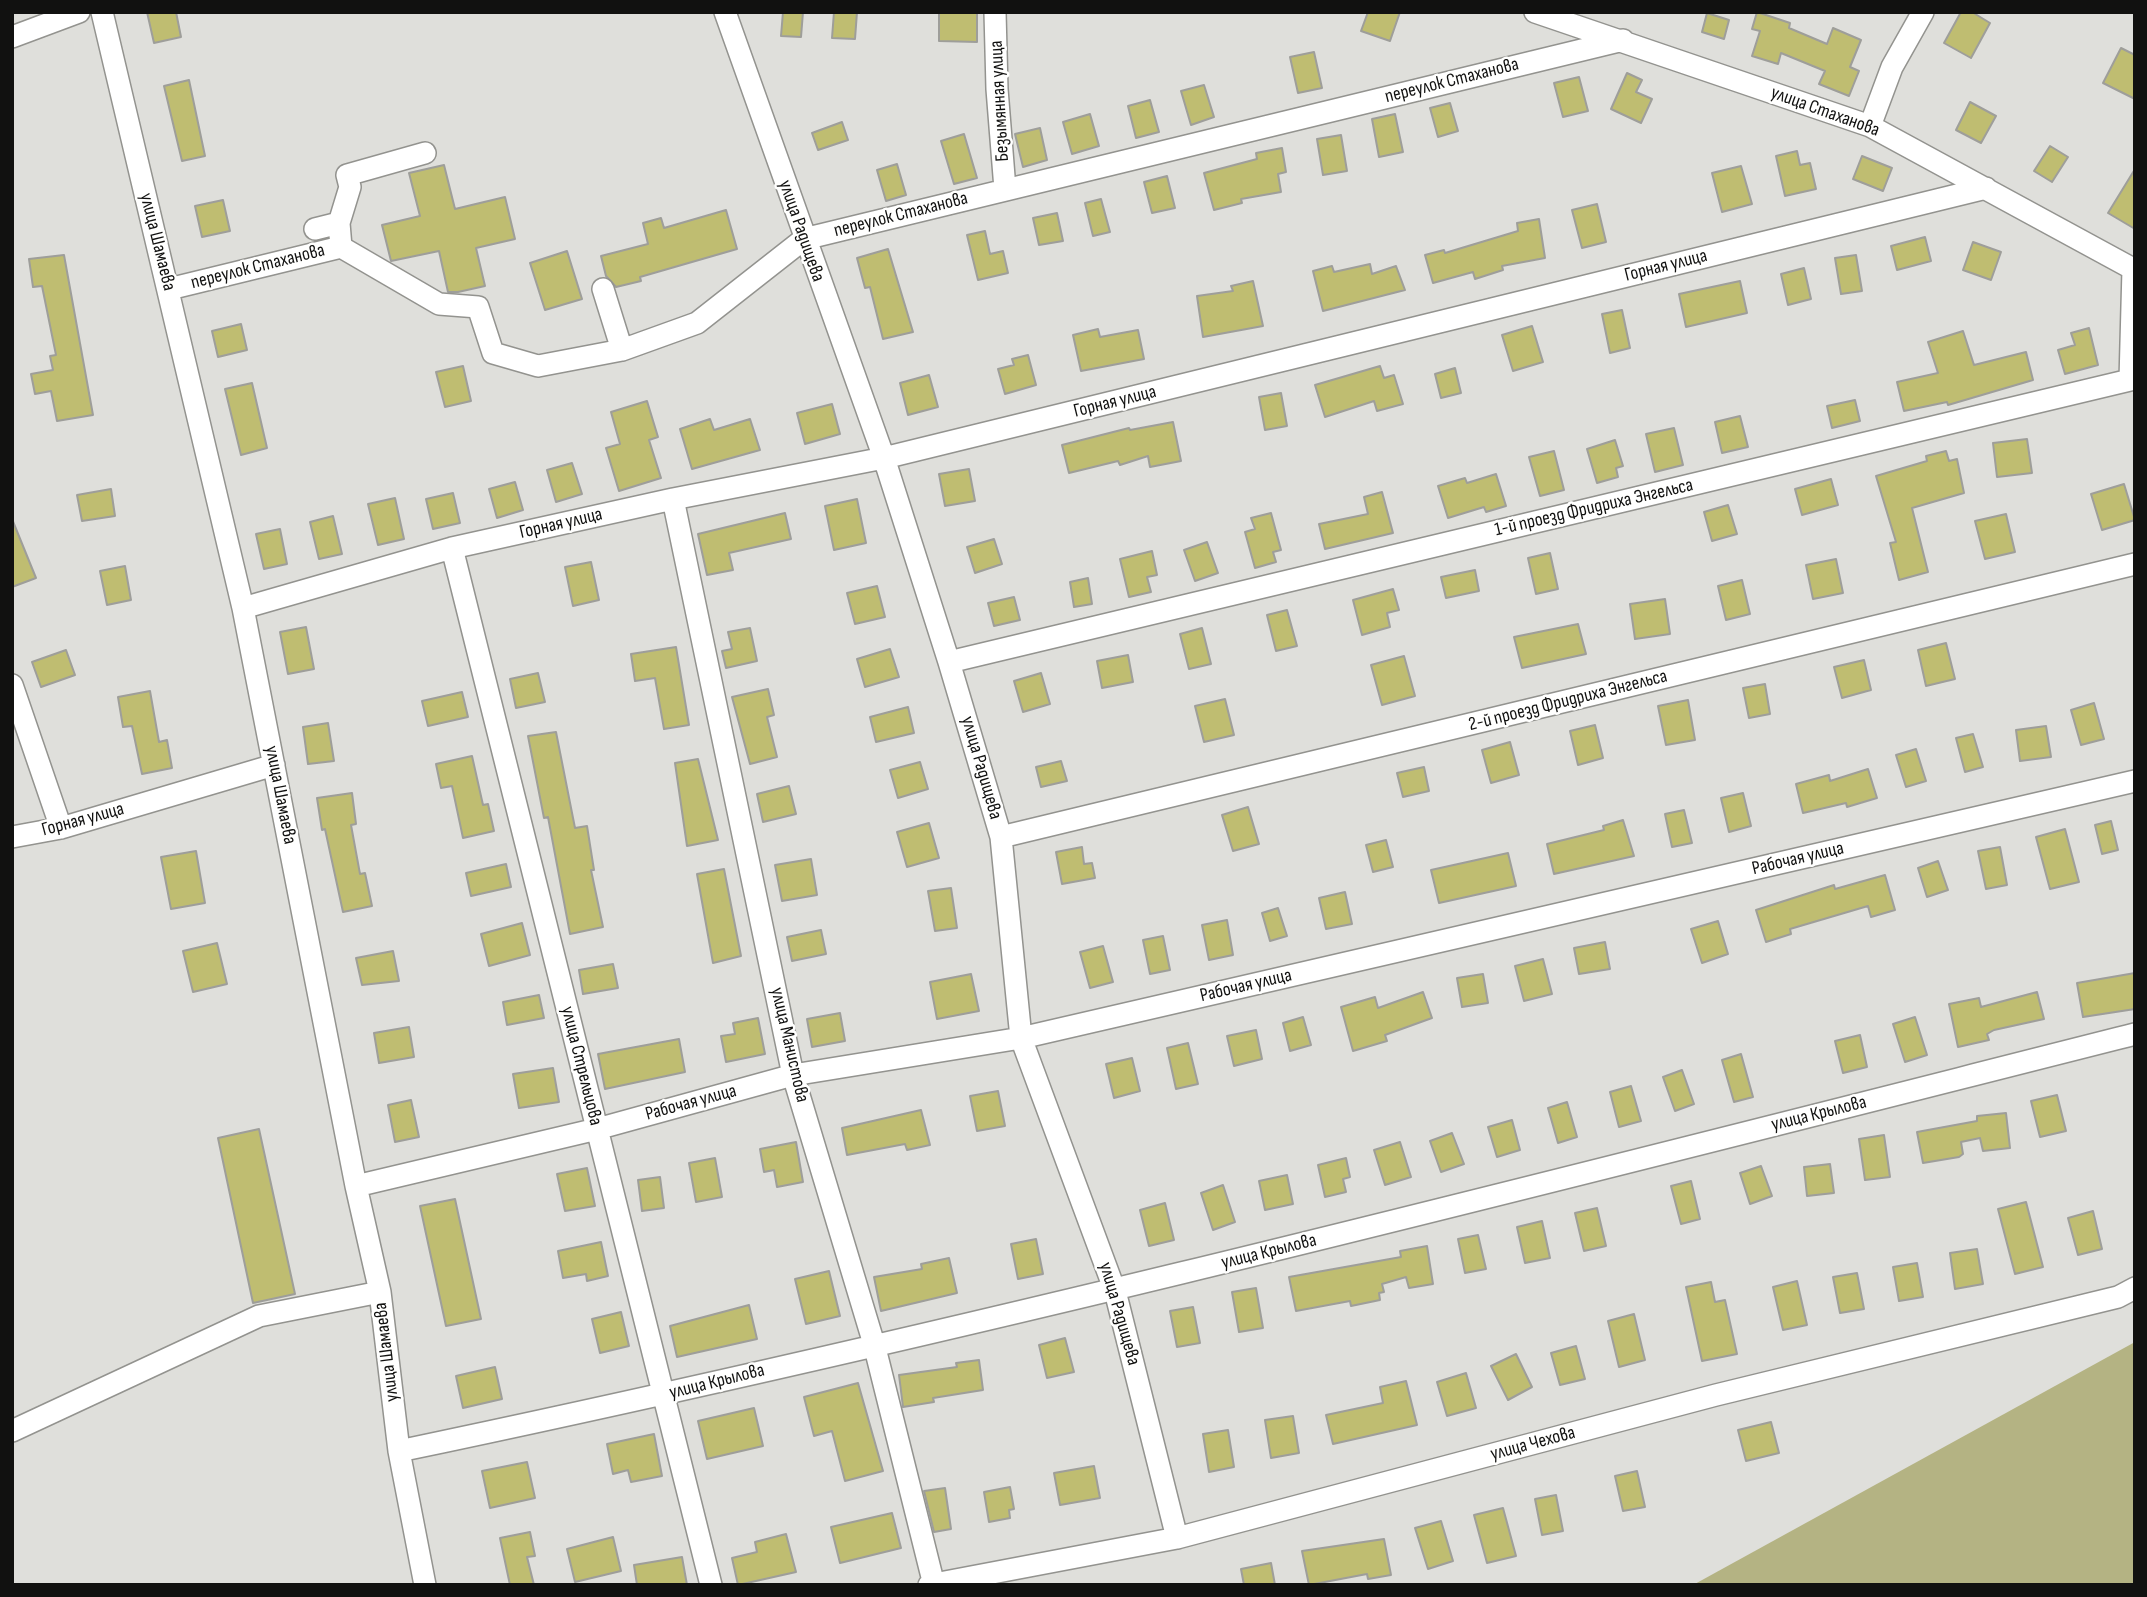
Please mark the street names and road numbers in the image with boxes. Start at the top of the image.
street label: Безымянная улица [985,40,1015,162]
street label: переулок Стаханова [1383,53,1521,109]
street label: улица Стаханова [1768,82,1882,142]
street label: улица Радищева [773,177,829,285]
street label: переулок Стаханова [832,187,970,243]
street label: улица Шамаева [134,191,180,293]
street label: переулок Стаханова [189,239,327,295]
street label: Горная улица [1622,245,1710,287]
street label: Горная улица [1071,381,1159,423]
street label: 1-й проезд Фридриха Энгельса [1493,474,1695,542]
street label: Горная улица [517,503,605,545]
street label: 2-й проезд Фридриха Энгельса [1466,665,1670,737]
street label: улица Радищева [955,714,1007,822]
street label: улица Шамаева [259,744,301,846]
street label: Горная улица [39,798,127,842]
street label: Рабочая улица [1750,837,1846,881]
street label: Рабочая улица [1198,964,1294,1008]
street label: улица Манистова [765,985,813,1105]
street label: улица Стрельцова [555,1004,607,1128]
street label: Рабочая улица [643,1080,739,1126]
street label: улица Крылова [1769,1091,1869,1137]
street label: улица Крылова [1219,1229,1319,1275]
street label: улица Радищева [1093,1260,1145,1368]
street label: улица Шамаева [370,1301,404,1403]
street label: улица Крылова [667,1359,767,1405]
street label: улица Чехова [1488,1422,1578,1466]

